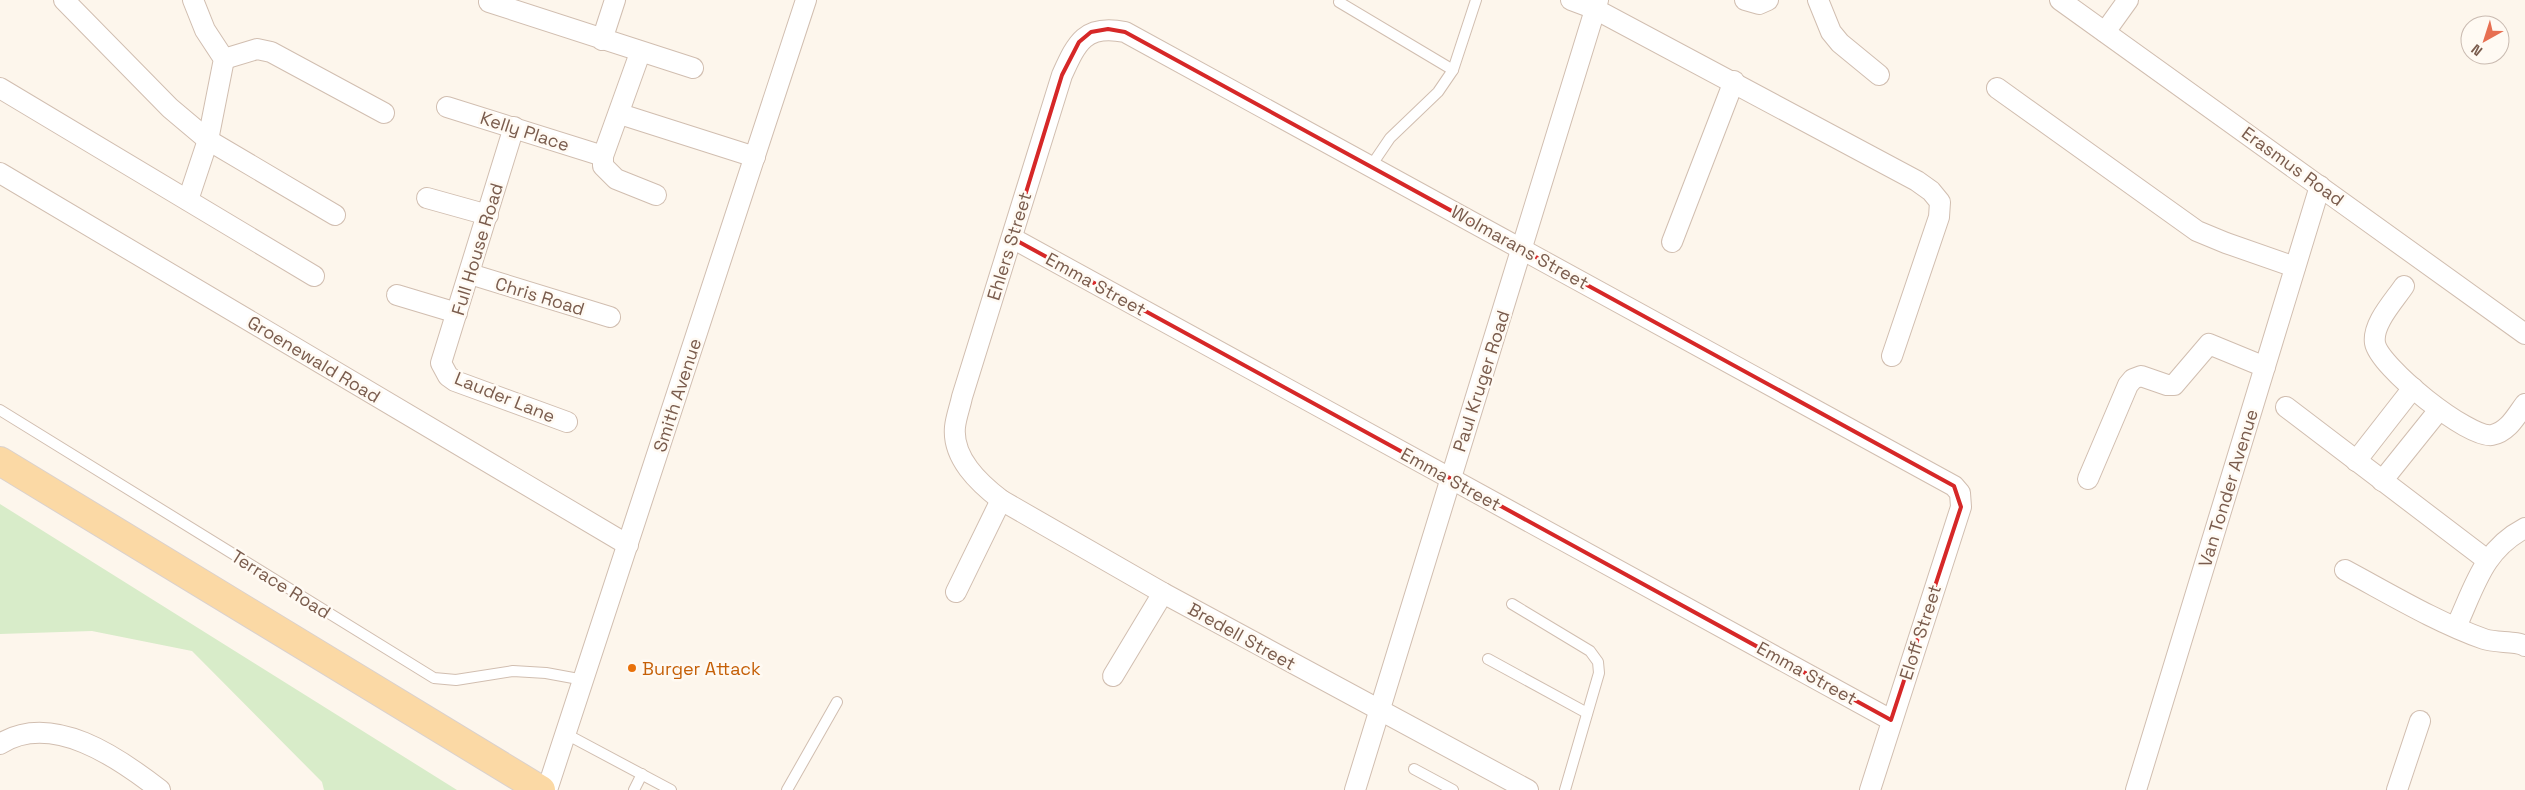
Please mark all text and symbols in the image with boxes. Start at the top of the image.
north arrow [2460,15,2510,65]
text: N [2468,40,2486,60]
street label: Kelly Place [477,106,573,156]
street label: Erasmus Road [2237,121,2349,211]
street label: Full House Road [446,180,508,318]
street label: Ehlers Street [982,189,1036,303]
street label: Wolmarans Street [1447,200,1593,294]
street label: Emma Street [1042,247,1150,321]
street label: Chris Road [493,272,587,320]
street label: Paul Kruger Road [1447,307,1515,455]
street label: Groenewald Road [243,310,385,408]
street label: Smith Avenue [648,335,706,455]
street label: Lauder Lane [451,366,559,428]
street label: Van Tonder Avenue [2193,406,2263,570]
street label: Emma Street [1397,442,1505,516]
street label: Terrace Road [227,544,335,624]
street label: Eloff Street [1894,582,1946,682]
street label: Bredell Street [1184,597,1300,675]
street label: Emma Street [1753,636,1861,710]
place label: Burger Attack [642,657,761,680]
marker: Burger Attack [626,662,638,674]

